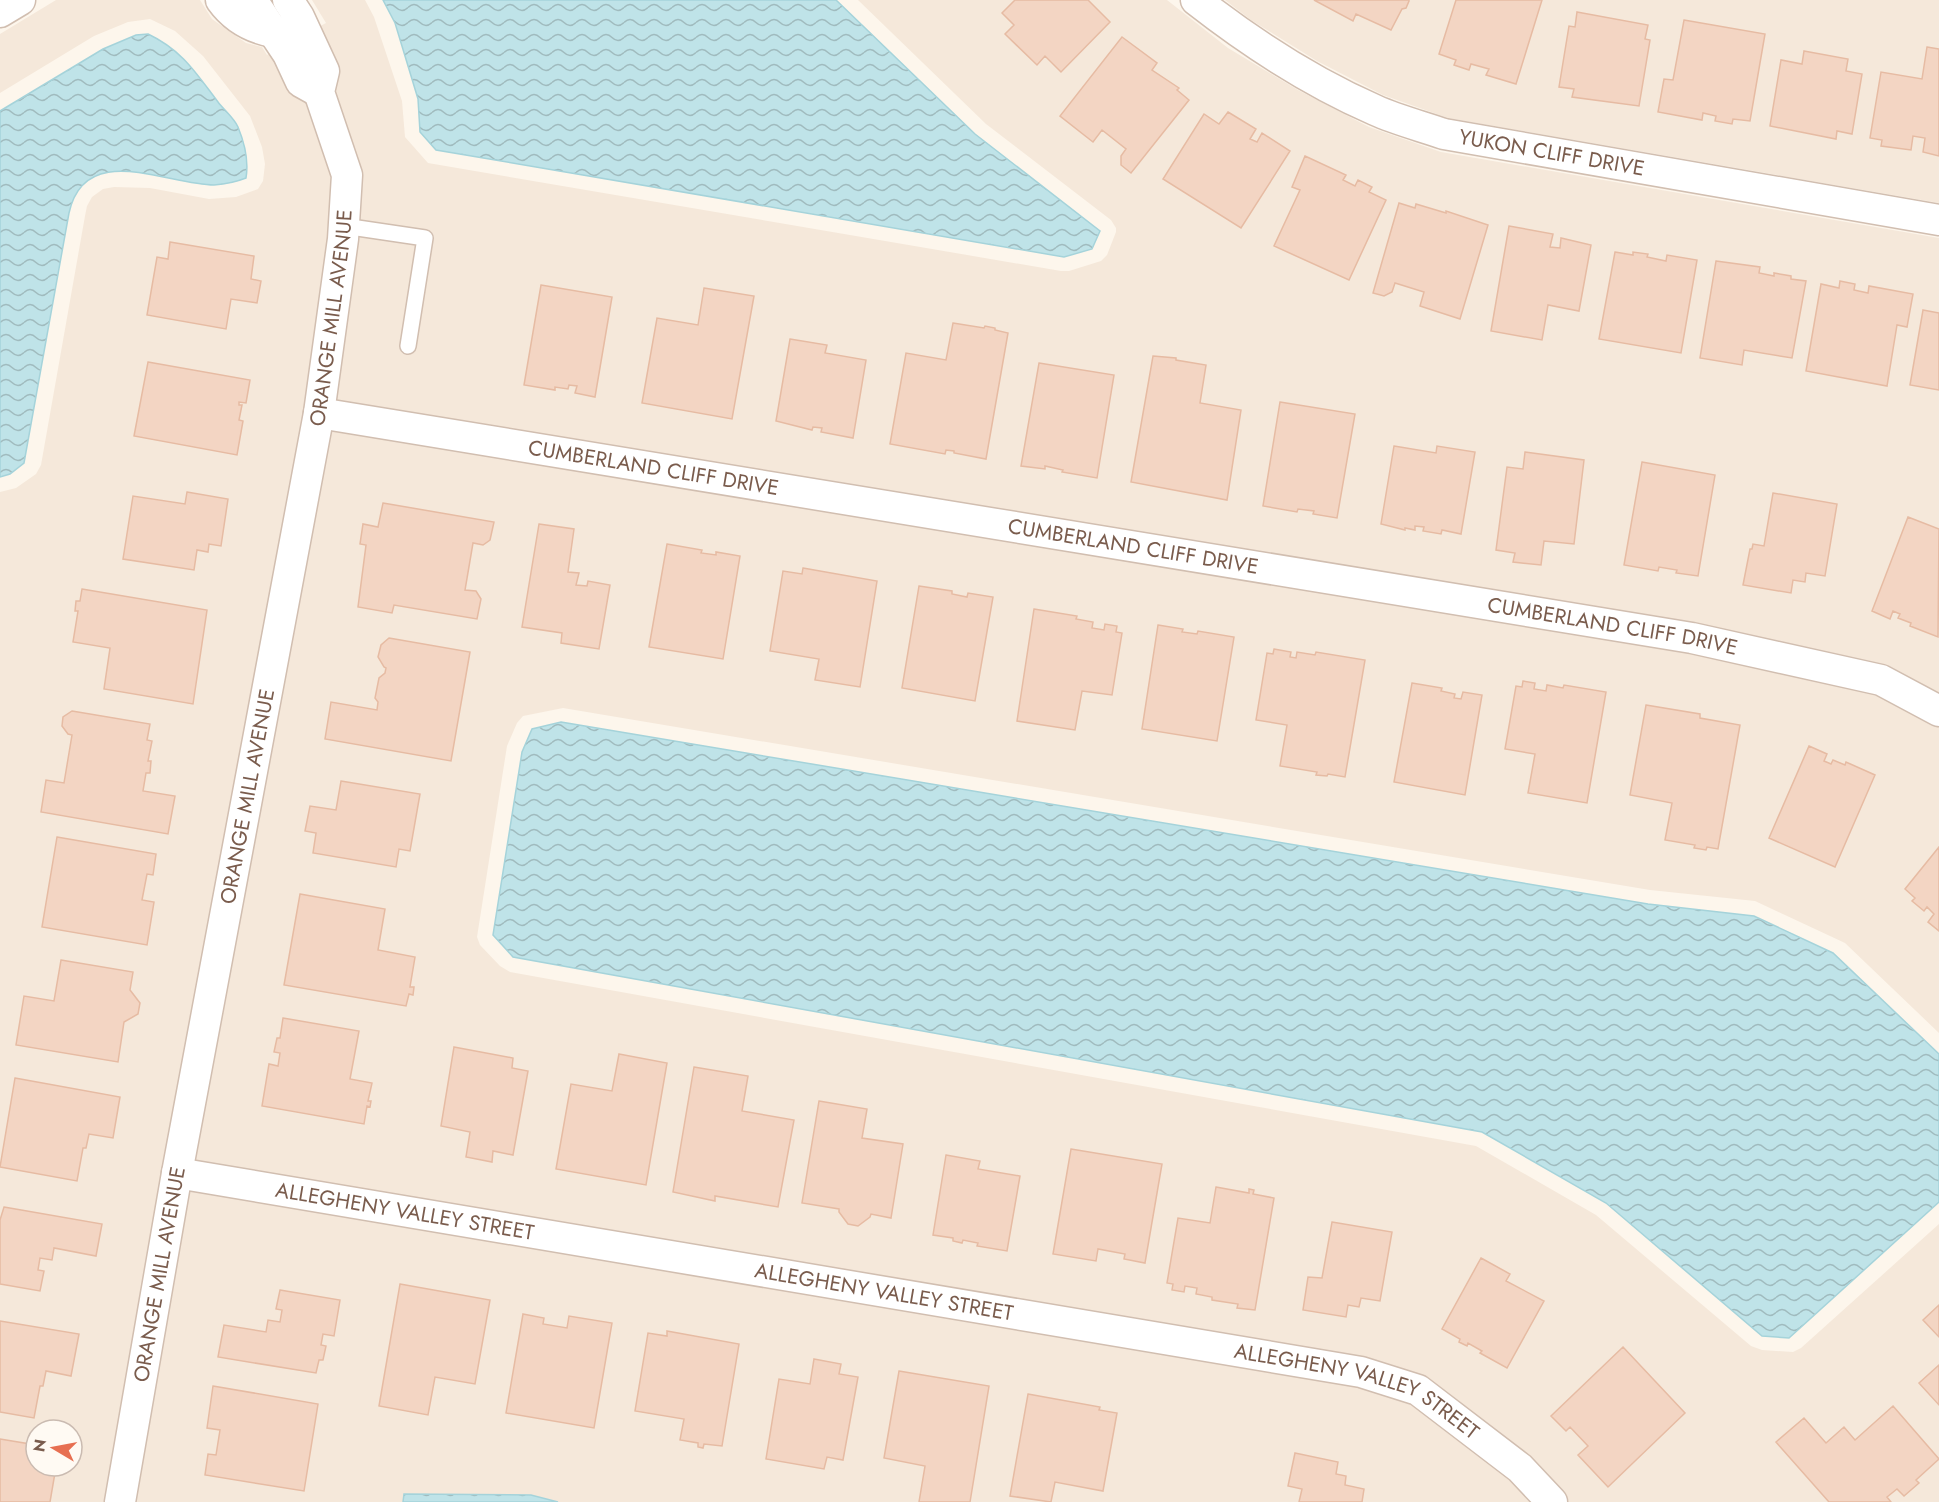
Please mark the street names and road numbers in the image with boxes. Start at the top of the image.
street label: YUKON CLIFF DRIVE [1457,122,1647,184]
street label: ORANGE MILL AVENUE [302,209,360,429]
street label: CUMBERLAND CLIFF DRIVE [526,433,781,503]
street label: CUMBERLAND CLIFF DRIVE [1006,511,1261,582]
street label: CUMBERLAND CLIFF DRIVE [1485,590,1741,663]
street label: ORANGE MILL AVENUE [213,686,282,906]
street label: ORANGE MILL AVENUE [126,1164,193,1384]
street label: ALLEGHENY VALLEY STREET [273,1175,537,1248]
street label: ALLEGHENY VALLEY STREET [753,1255,1016,1328]
street label: ALLEGHENY VALLEY STREET [1232,1336,1486,1447]

